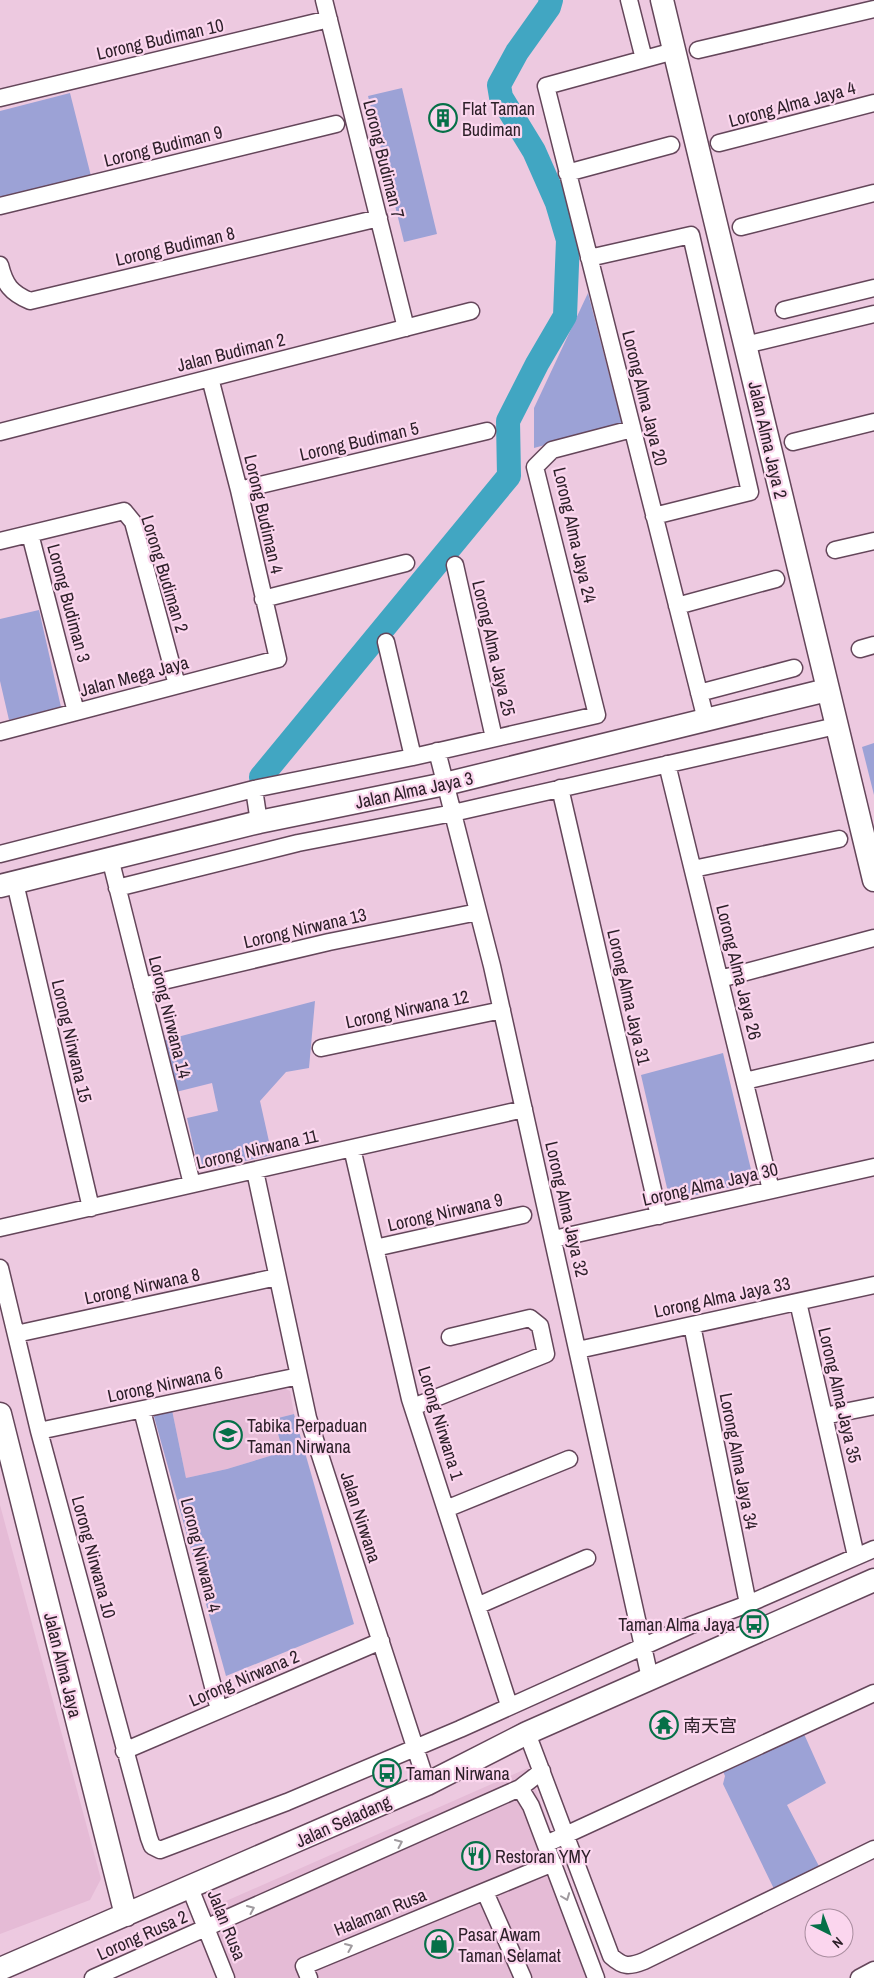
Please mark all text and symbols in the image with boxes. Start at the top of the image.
street label: Lorong Budiman 10 [94,12,226,66]
street label: Lorong Alma Jaya 4 [726,75,858,133]
place label: Flat Taman Budiman [462,96,535,142]
street label: Lorong Budiman 7 [357,97,411,221]
building icon: Flat Taman Budiman [428,103,458,133]
street label: Lorong Budiman 9 [101,119,225,173]
street label: Lorong Budiman 8 [113,220,237,272]
street label: Jalan Budiman 2 [174,326,288,378]
street label: Lorong Alma Jaya 20 [616,328,674,468]
street label: Jalan Alma Jaya 2 [742,379,794,501]
street label: Lorong Budiman 5 [297,415,421,467]
street label: Lorong Budiman 4 [238,452,290,576]
street label: Lorong Alma Jaya 24 [547,465,603,605]
street label: Lorong Budiman 2 [135,512,195,636]
street label: Lorong Budiman 3 [41,541,97,665]
street label: Lorong Alma Jaya 25 [466,578,522,718]
street label: Jalan Mega Jaya [77,649,191,703]
street label: Jalan Alma Jaya 3 [353,765,475,815]
street label: Lorong Nirwana 13 [241,902,369,954]
street label: Lorong Alma Jaya 26 [710,902,768,1042]
street label: Lorong Alma Jaya 31 [601,927,657,1068]
street label: Lorong Nirwana 14 [143,953,197,1081]
street label: Lorong Nirwana 15 [46,977,98,1105]
street label: Lorong Nirwana 12 [343,984,471,1034]
street label: Lorong Nirwana 11 [194,1123,321,1175]
street label: Lorong Alma Jaya 32 [539,1139,595,1279]
street label: Lorong Alma Jaya 30 [640,1156,780,1212]
street label: Lorong Nirwana 9 [385,1187,505,1237]
street label: Lorong Nirwana 8 [82,1262,202,1310]
street label: Lorong Alma Jaya 33 [652,1270,792,1324]
street label: Lorong Alma Jaya 35 [812,1325,868,1465]
street label: Lorong Nirwana 6 [105,1360,225,1408]
street label: Lorong Nirwana 1 [412,1363,470,1484]
street label: Lorong Alma Jaya 34 [713,1391,765,1531]
place label: Tabika Perpaduan Taman Nirwana [247,1413,367,1459]
school or university icon: Tabika Perpaduan Taman Nirwana [213,1420,243,1450]
street label: Jalan Nirwana [335,1468,387,1566]
street label: Lorong Nirwana 10 [66,1493,122,1621]
street label: Lorong Nirwana 4 [175,1495,227,1615]
bus stop icon: Taman Alma Jaya [739,1609,769,1639]
street label: Jalan Alma Jaya [38,1610,88,1720]
place label: Taman Alma Jaya [618,1612,735,1637]
street label: Lorong Nirwana 2 [185,1644,303,1712]
temple icon: 南天宫 [649,1710,679,1740]
place label: 南天宫 [683,1713,737,1738]
bus stop icon: Taman Nirwana [372,1758,402,1788]
place label: Taman Nirwana [406,1761,510,1786]
street label: Jalan Seladang [291,1789,395,1853]
one-way arrow [394,1839,403,1849]
restaurant icon: Restoran YMY [461,1841,491,1871]
place label: Restoran YMY [495,1844,591,1869]
street label: Halaman Rusa [330,1882,430,1942]
street label: Jalan Rusa [202,1886,252,1964]
one-way arrow [560,1893,570,1901]
street label: Lorong Rusa 2 [93,1904,191,1966]
one-way arrow [246,1904,255,1915]
north arrow [804,1908,854,1958]
place label: Pasar Awam Taman Selamat [458,1922,561,1968]
shop icon: Pasar Awam Taman Selamat [424,1929,454,1959]
text: N [829,1933,847,1952]
one-way arrow [344,1943,353,1953]

